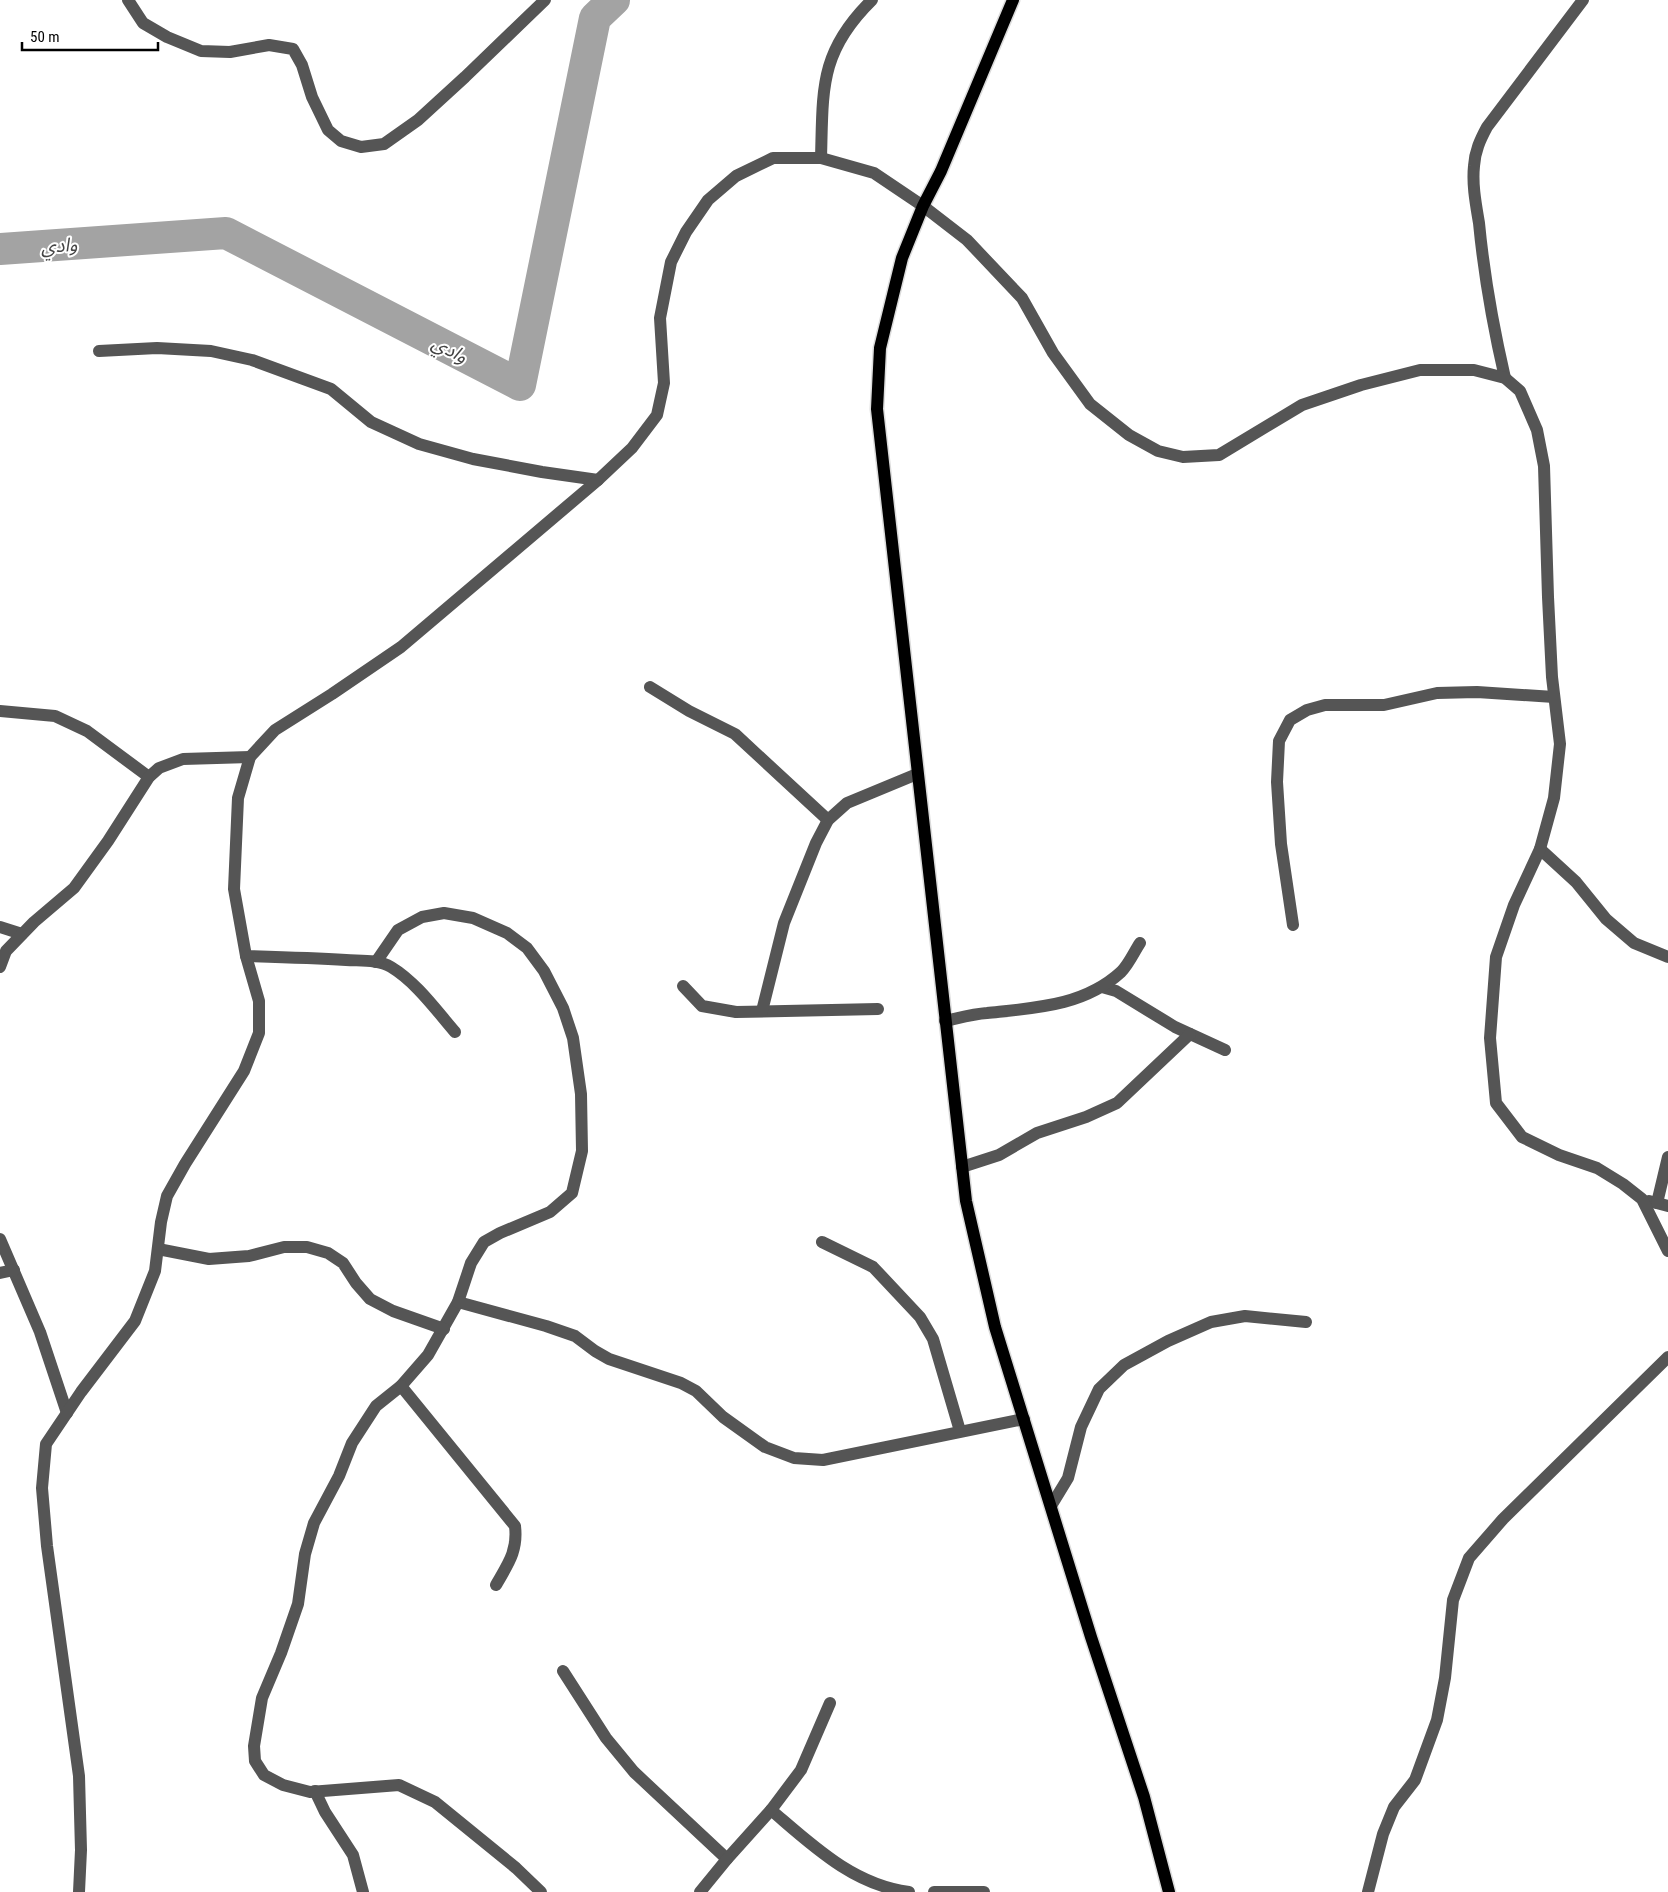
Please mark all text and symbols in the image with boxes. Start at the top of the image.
scale bar [22,20,159,52]
text: 50 m [30,28,60,46]
water label: وادي [40,233,79,262]
water label: وادي [427,331,472,371]

